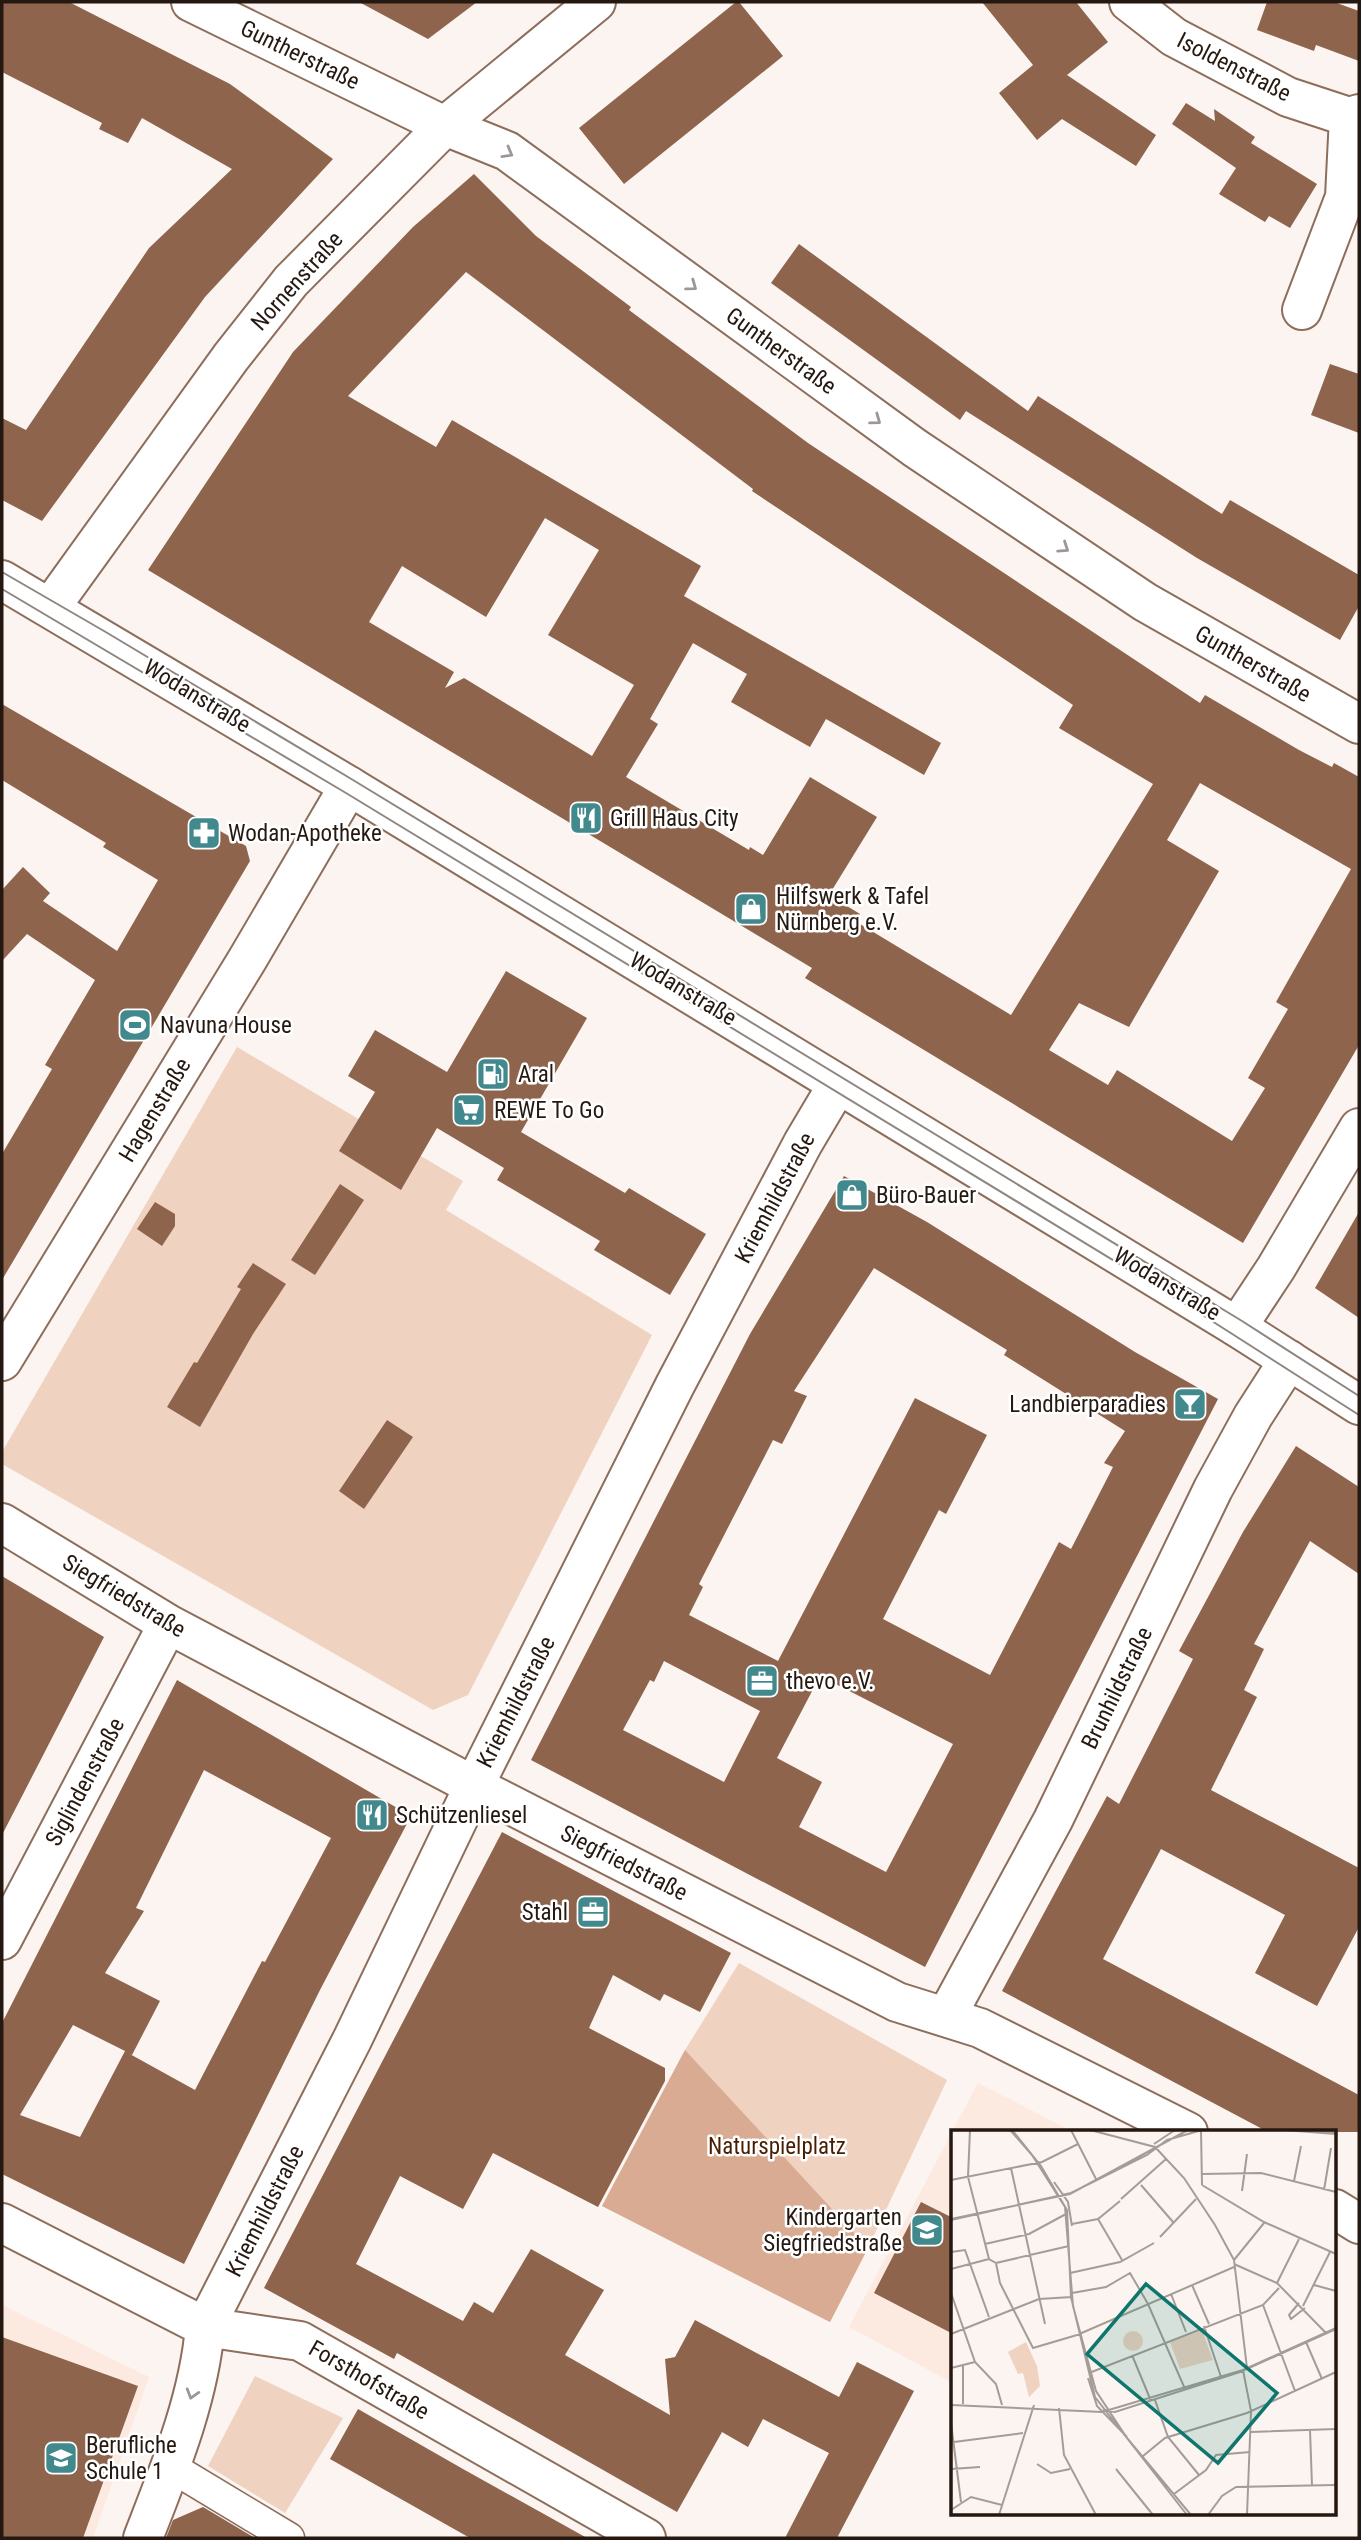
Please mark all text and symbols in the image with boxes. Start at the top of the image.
street label: Guntherstraße [236,15,364,95]
street label: Isoldenstraße [1173,27,1295,107]
one-way arrow [500,145,513,158]
street label: Nornenstraße [246,226,348,336]
one-way arrow [684,278,697,290]
street label: Guntherstraße [721,302,841,400]
one-way arrow [868,412,881,424]
one-way arrow [1056,540,1069,552]
street label: Guntherstraße [1190,620,1316,708]
street label: Wodanstraße [139,654,255,738]
restaurant icon: Grill Haus City [567,799,605,837]
place label: Grill Haus City [610,805,739,832]
pharmacy icon: Wodan-Apotheke [185,814,223,852]
place label: Wodan-Apotheke [228,820,382,847]
place label: Hilfswerk & Tafel Nürnberg e.V. [776,883,929,936]
shop icon: Hilfswerk & Tafel Nürnberg e.V. [732,890,770,928]
street label: Wodanstraße [625,947,741,1031]
sports icon: Navuna House [116,1006,154,1044]
place label: Navuna House [160,1012,292,1039]
street label: Hagenstraße [114,1053,196,1167]
fuel station icon: Aral [474,1055,512,1093]
place label: Aral [518,1061,554,1088]
supermarket icon: REWE To Go [450,1091,488,1129]
place label: REWE To Go [494,1097,604,1124]
street label: Kriemhildstraße [729,1128,821,1268]
shop icon: Büro-Bauer [833,1176,871,1214]
place label: Büro-Bauer [876,1182,976,1209]
street label: Wodanstraße [1109,1242,1225,1326]
bar icon: Landbierparadies [1171,1385,1209,1423]
place label: Landbierparadies [1009,1391,1166,1418]
street label: Siegfriedstraße [58,1549,190,1643]
street label: Brunhildstraße [1076,1623,1158,1753]
street label: Kriemhildstraße [471,1632,561,1772]
office icon: thevo e.V. [743,1662,781,1700]
place label: thevo e.V. [786,1668,874,1695]
street label: Siglindenstraße [40,1713,130,1851]
restaurant icon: Schützenliesel [353,1796,391,1834]
place label: Schützenliesel [396,1802,527,1829]
street label: Siegfriedstraße [556,1819,692,1907]
office icon: Stahl [574,1893,612,1931]
place label: Stahl [522,1899,568,1926]
inset map [951,2130,1336,2516]
park label: Naturspielplatz [708,2133,846,2160]
street label: Kriemhildstraße [220,2141,310,2281]
place label: Kindergarten Siegfriedstraße [763,2204,902,2257]
school or university icon: Kindergarten Siegfriedstraße [908,2211,946,2249]
street label: Forsthofstraße [304,2335,434,2425]
one-way arrow [186,2387,201,2399]
place label: Berufliche Schule 1 [86,2432,177,2485]
school or university icon: Berufliche Schule 1 [42,2439,80,2477]

